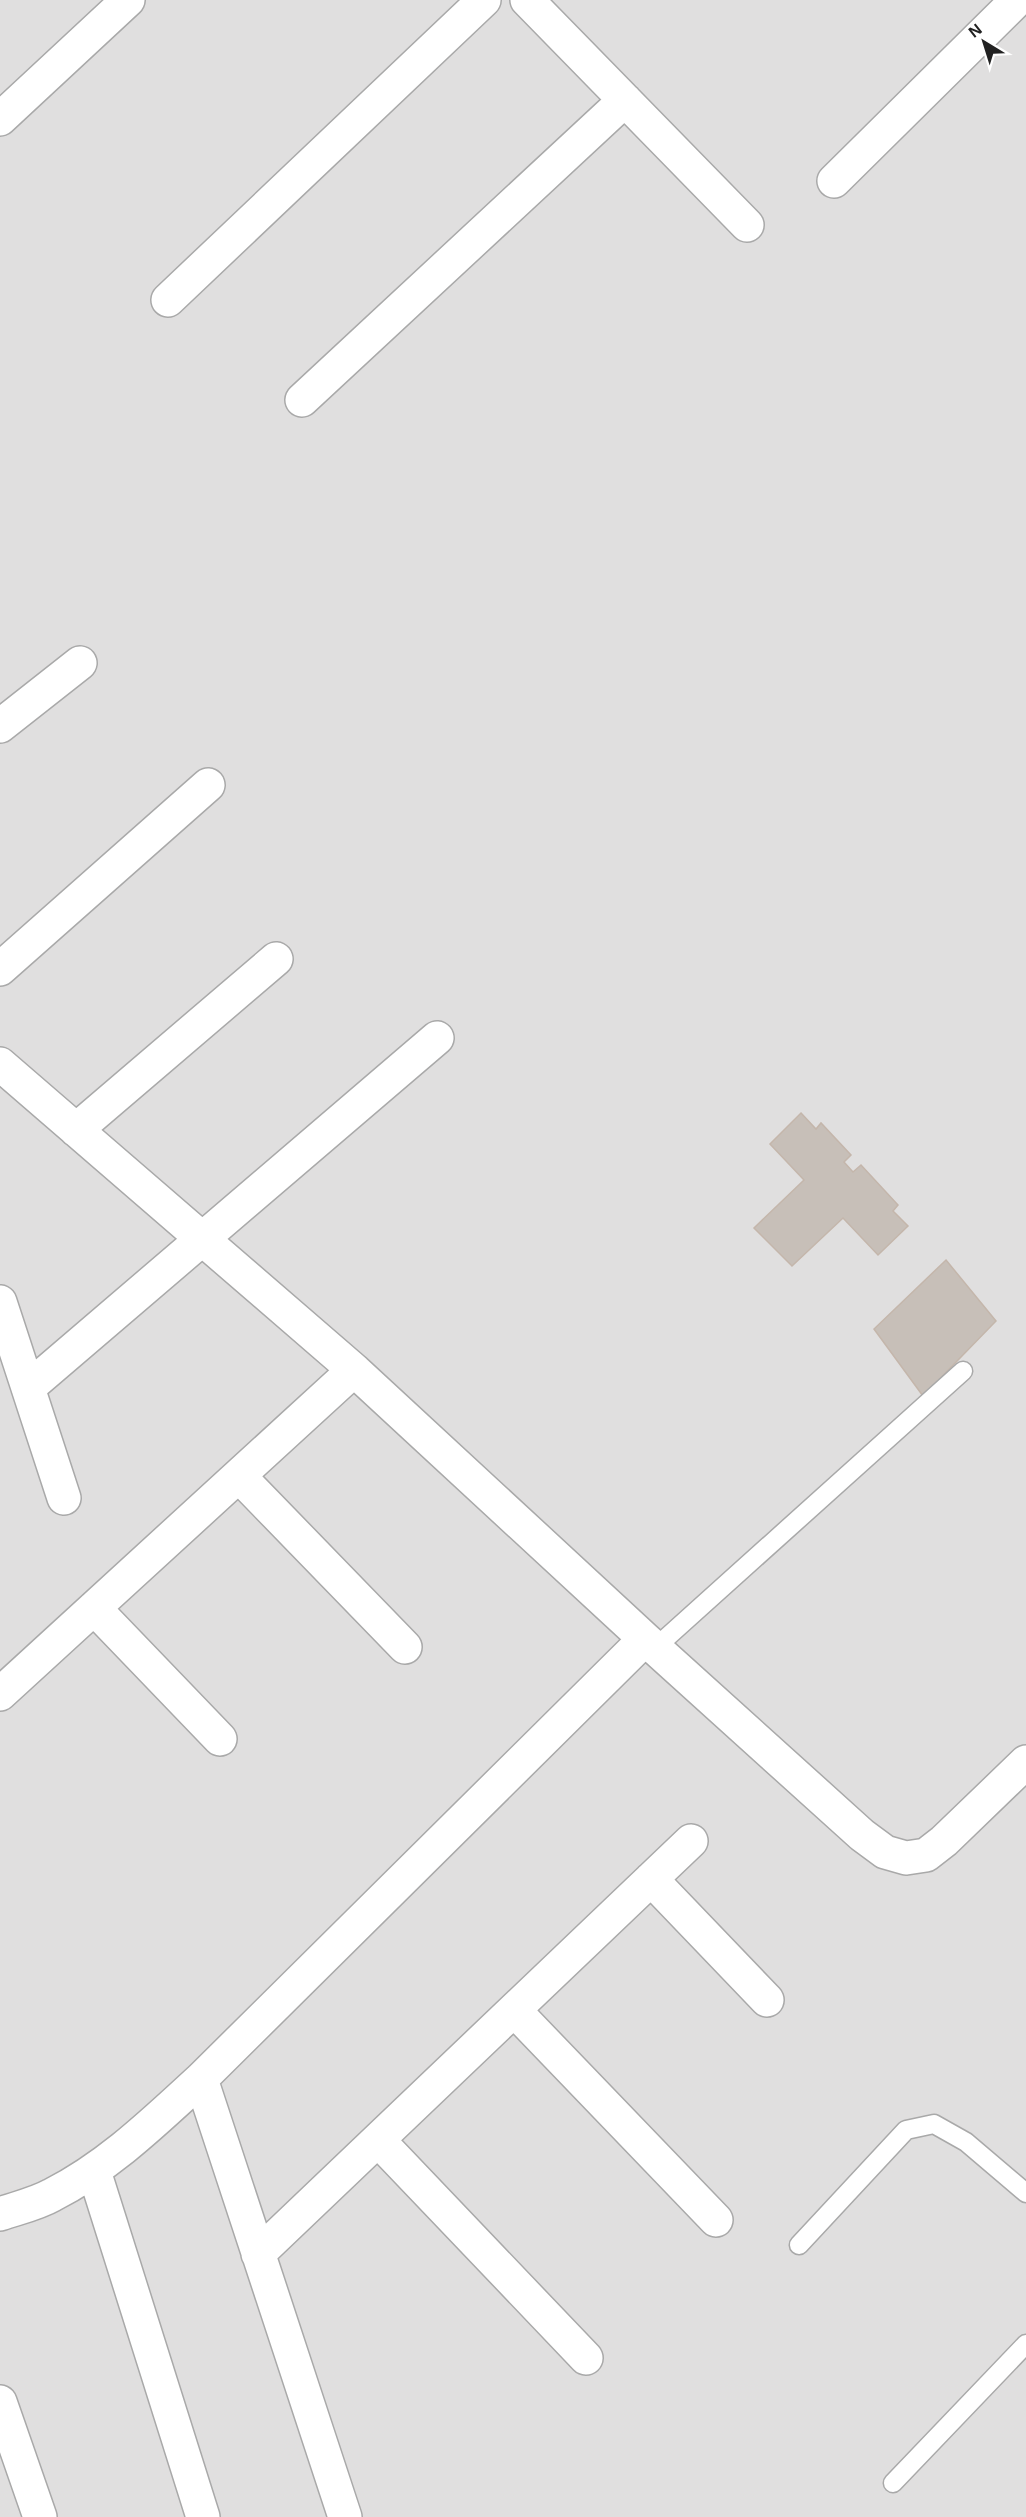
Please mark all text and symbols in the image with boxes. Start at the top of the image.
north arrow [954,12,1014,72]
text: N [965,20,985,41]

